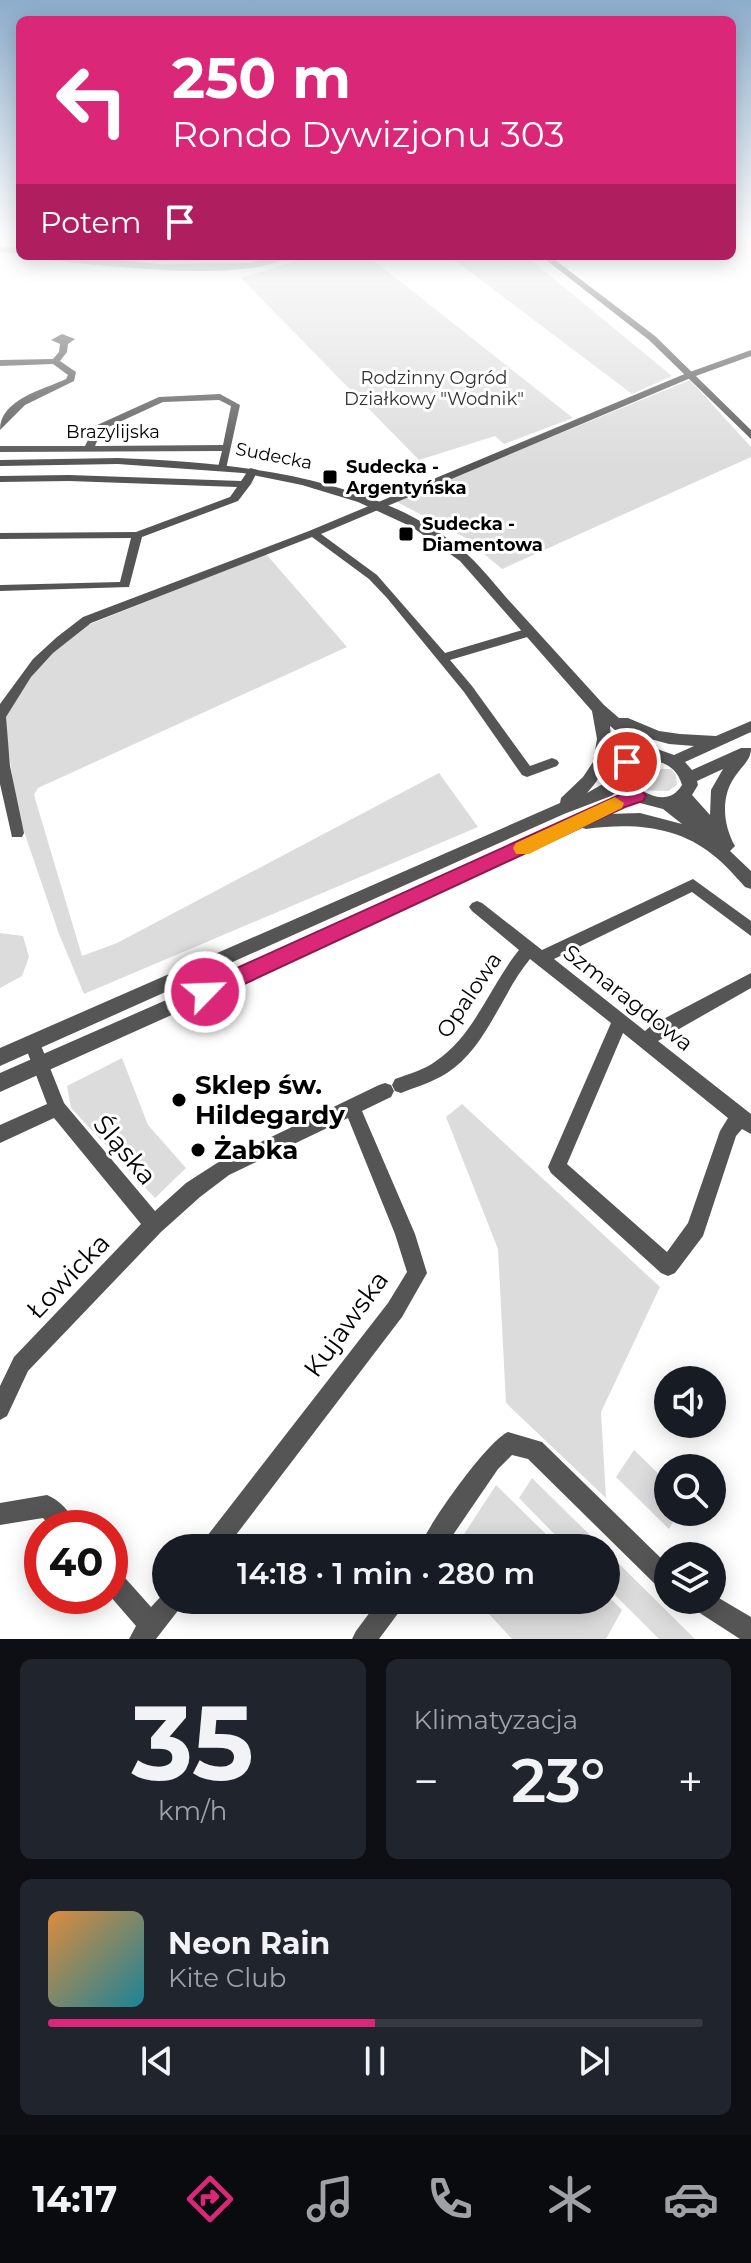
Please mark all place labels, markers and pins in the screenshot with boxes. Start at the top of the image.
place label: Sudecka - Argentyńska [345,456,467,499]
marker: Sudecka - Argentyńska [321,468,339,486]
place label: Sudecka - Diamentowa [422,513,543,556]
marker: Sudecka - Diamentowa [397,525,415,543]
pin [593,728,661,796]
place label: Sklep św. Hildegardy [195,1069,345,1131]
marker: Sklep św. Hildegardy [170,1091,188,1109]
place label: Żabka [214,1134,298,1166]
marker: Żabka [189,1141,207,1159]

